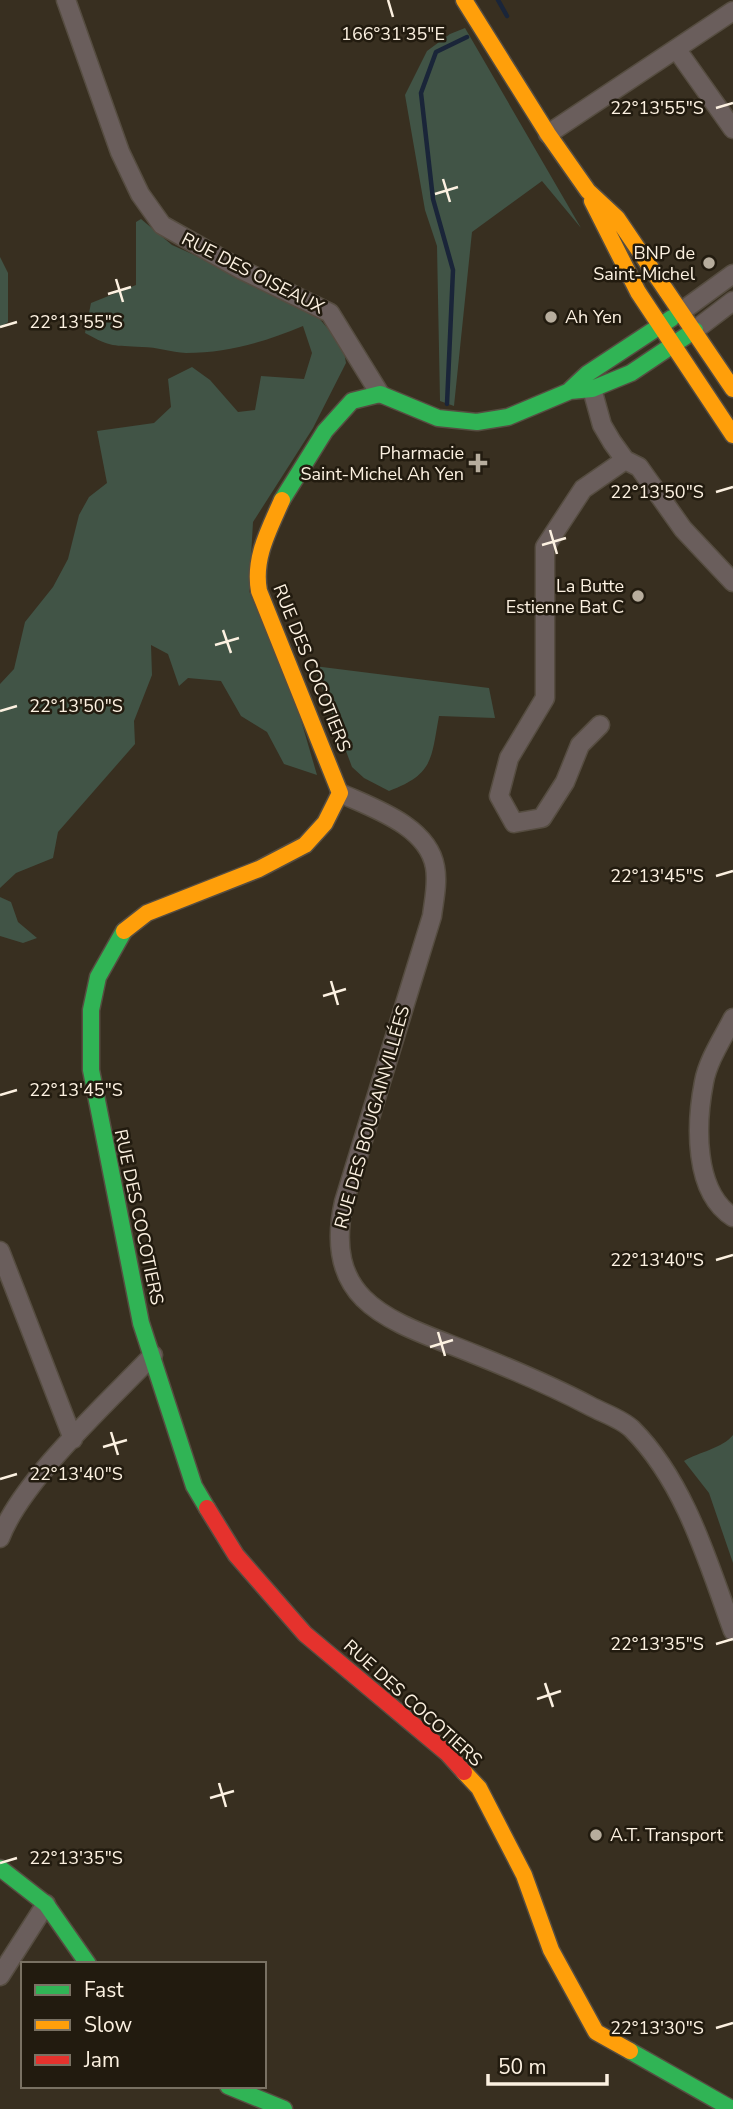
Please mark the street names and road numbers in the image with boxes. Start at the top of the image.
street label: RUE DES OISEAUX [178,227,329,319]
street label: RUE DES COCOTIERS [267,581,357,755]
street label: RUE DES BOUGAINVILLÉES [329,1003,415,1231]
street label: RUE DES COCOTIERS [109,1127,169,1307]
street label: RUE DES COCOTIERS [338,1634,488,1772]

